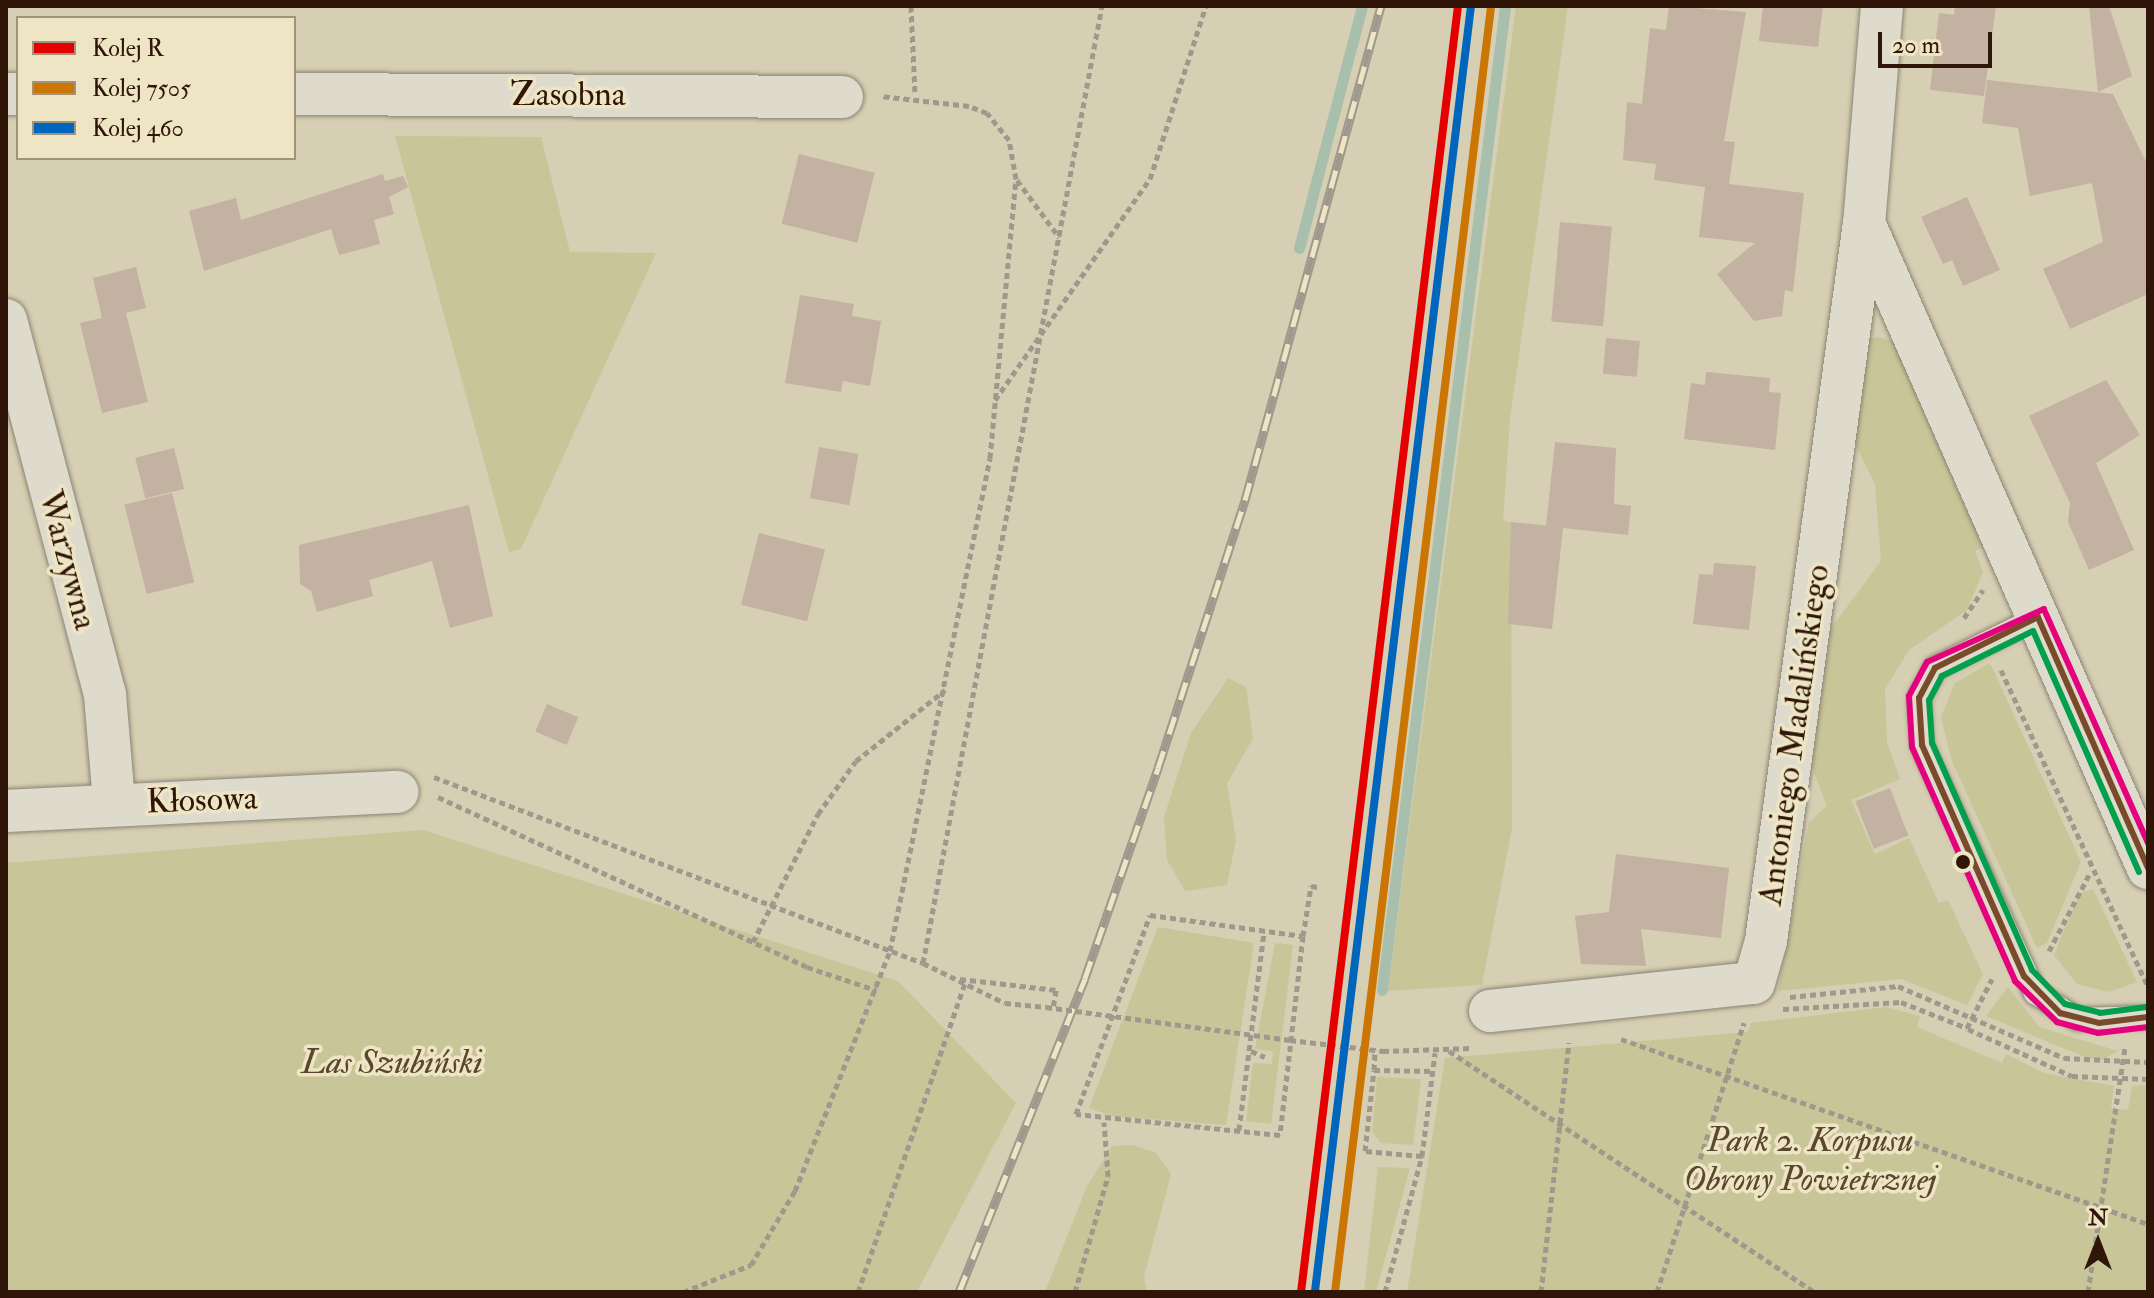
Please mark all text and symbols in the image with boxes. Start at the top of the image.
legend [16,16,296,160]
scale bar [1882,16,1996,66]
text: 20 m [1892,30,1940,61]
text: Kolej R [92,33,164,64]
text: Kolej 7505 [92,73,191,104]
street label: Zasobna [510,75,626,115]
text: Kolej 460 [92,113,184,144]
street label: Warzywna [30,486,106,634]
street label: Antoniego Madalińskiego [1750,562,1838,908]
street label: Kłosowa [146,778,258,822]
unlabelled marker [1955,854,1971,870]
park label: Las Szubiński [301,1043,483,1083]
park label: Park 2. Korpusu Obrony Powietrznej [1683,1120,1937,1200]
north arrow [2058,1202,2138,1282]
text: N [2088,1204,2108,1232]

